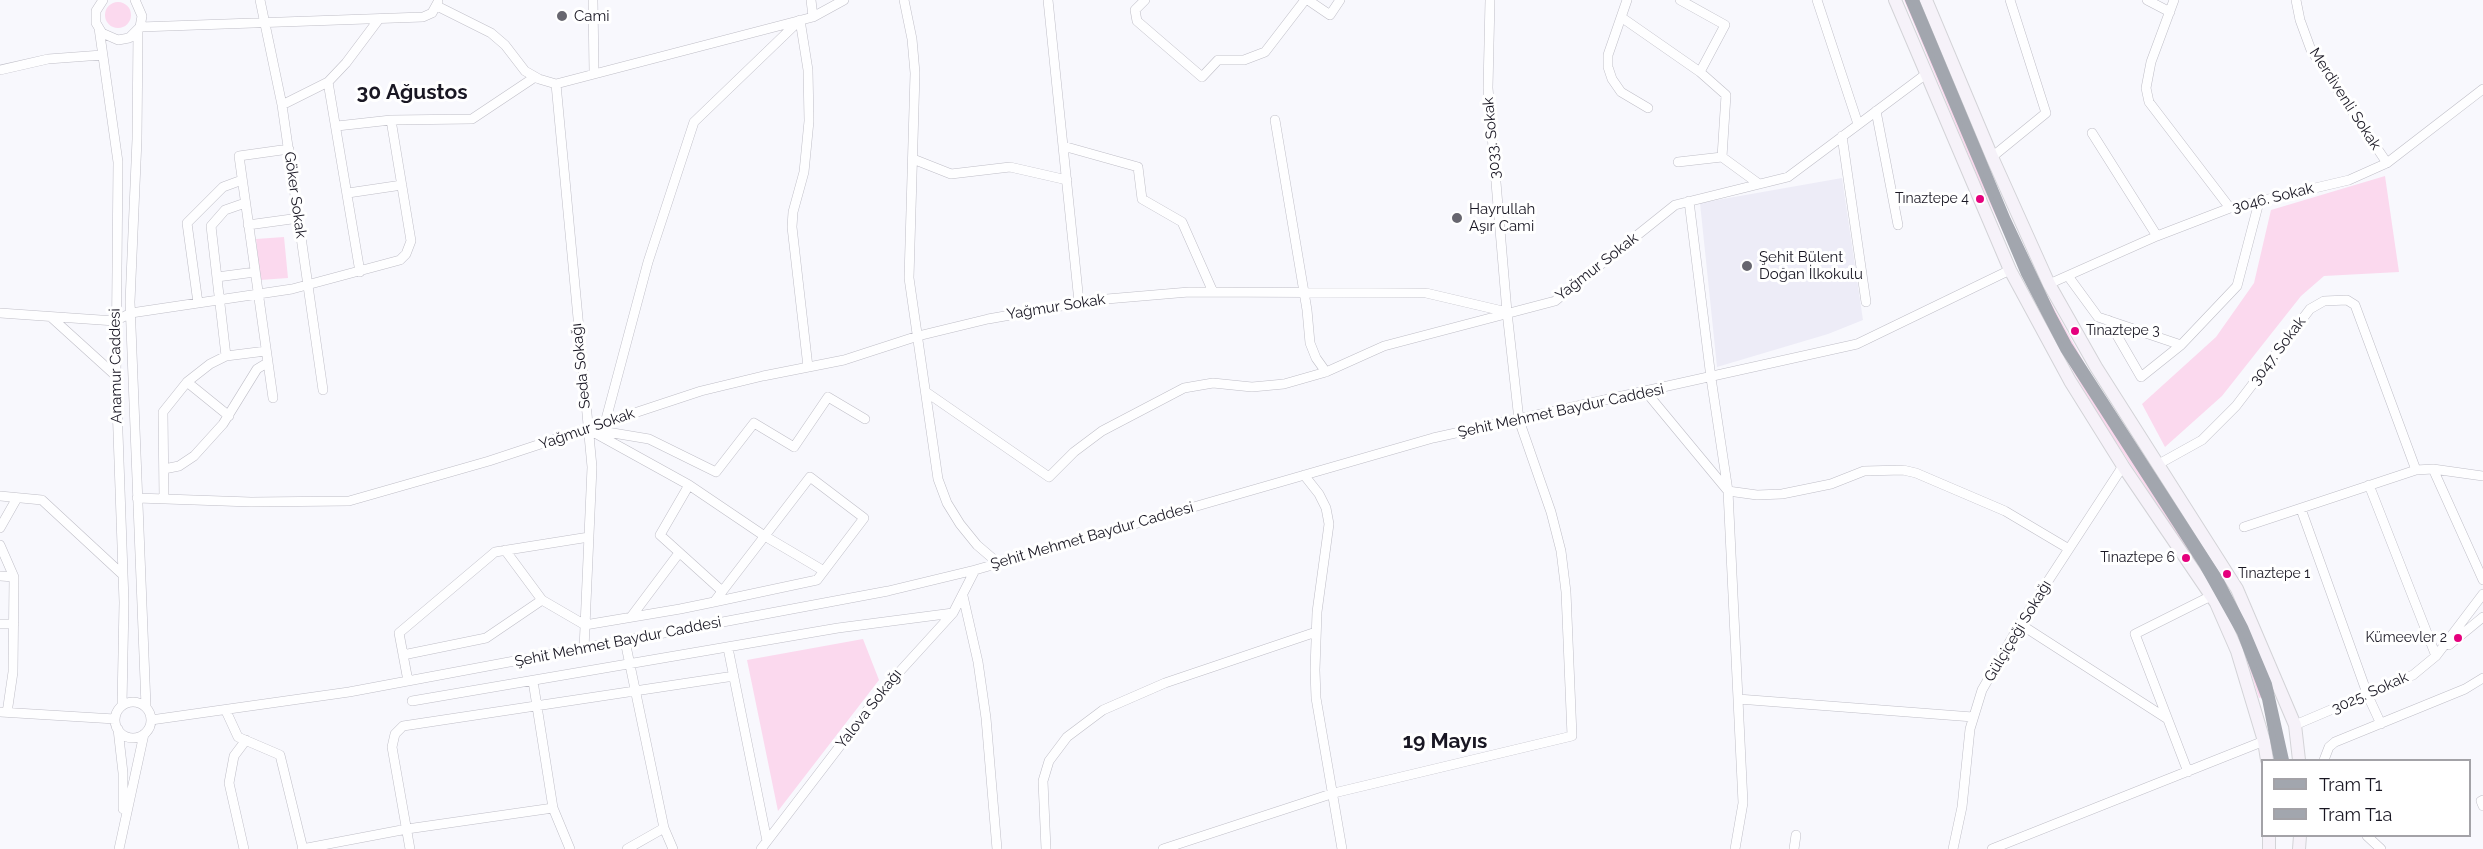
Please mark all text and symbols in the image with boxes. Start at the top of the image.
place label: Cami [574,7,610,25]
marker: Cami [555,9,569,23]
street label: Merdivenli Sokak [2305,45,2385,153]
district label: 30 Ağustos [356,80,468,106]
street label: 3033. Sokak [1479,96,1505,180]
street label: Göker Sokak [280,151,310,239]
street label: 3046. Sokak [2230,179,2316,217]
place label: Tınaztepe 4 [1895,191,1969,207]
marker: Tınaztepe 4 [1974,193,1986,205]
place label: Hayrullah Aşır Cami [1469,200,1535,235]
marker: Hayrullah Aşır Cami [1450,211,1464,225]
street label: Yağmur Sokak [1552,229,1642,305]
place label: Şehit Bülent Doğan İlkokulu [1759,248,1863,283]
marker: Şehit Bülent Doğan İlkokulu [1740,259,1754,273]
street label: Yağmur Sokak [1005,290,1107,324]
street label: Anamur Caddesi [106,308,126,424]
street label: 3047. Sokak [2246,313,2310,389]
street label: Seda Sokağı [568,322,594,410]
place label: Tınaztepe 3 [2086,323,2160,339]
marker: Tınaztepe 3 [2069,325,2081,337]
street label: Şehit Mehmet Baydur Caddesi [1456,380,1666,442]
street label: Yağmur Sokak [537,404,637,454]
street label: Şehit Mehmet Baydur Caddesi [988,498,1196,574]
place label: Tınaztepe 6 [2100,550,2175,566]
marker: Tınaztepe 6 [2180,552,2192,564]
place label: Tınaztepe 1 [2238,566,2310,582]
marker: Tınaztepe 1 [2221,568,2233,580]
street label: Gülçiçeği Sokağı [1981,577,2055,685]
street label: Şehit Mehmet Baydur Caddesi [513,613,723,671]
place label: Kümeevler 2 [2366,630,2447,646]
marker: Kümeevler 2 [2452,632,2464,644]
street label: Yalova Sokağı [832,666,906,752]
street label: 3025. Sokak [2329,668,2411,718]
district label: 19 Mayıs [1403,729,1487,755]
legend [2261,759,2471,837]
text: Tram T1 [2319,774,2383,795]
text: Tram T1a [2319,804,2392,825]

